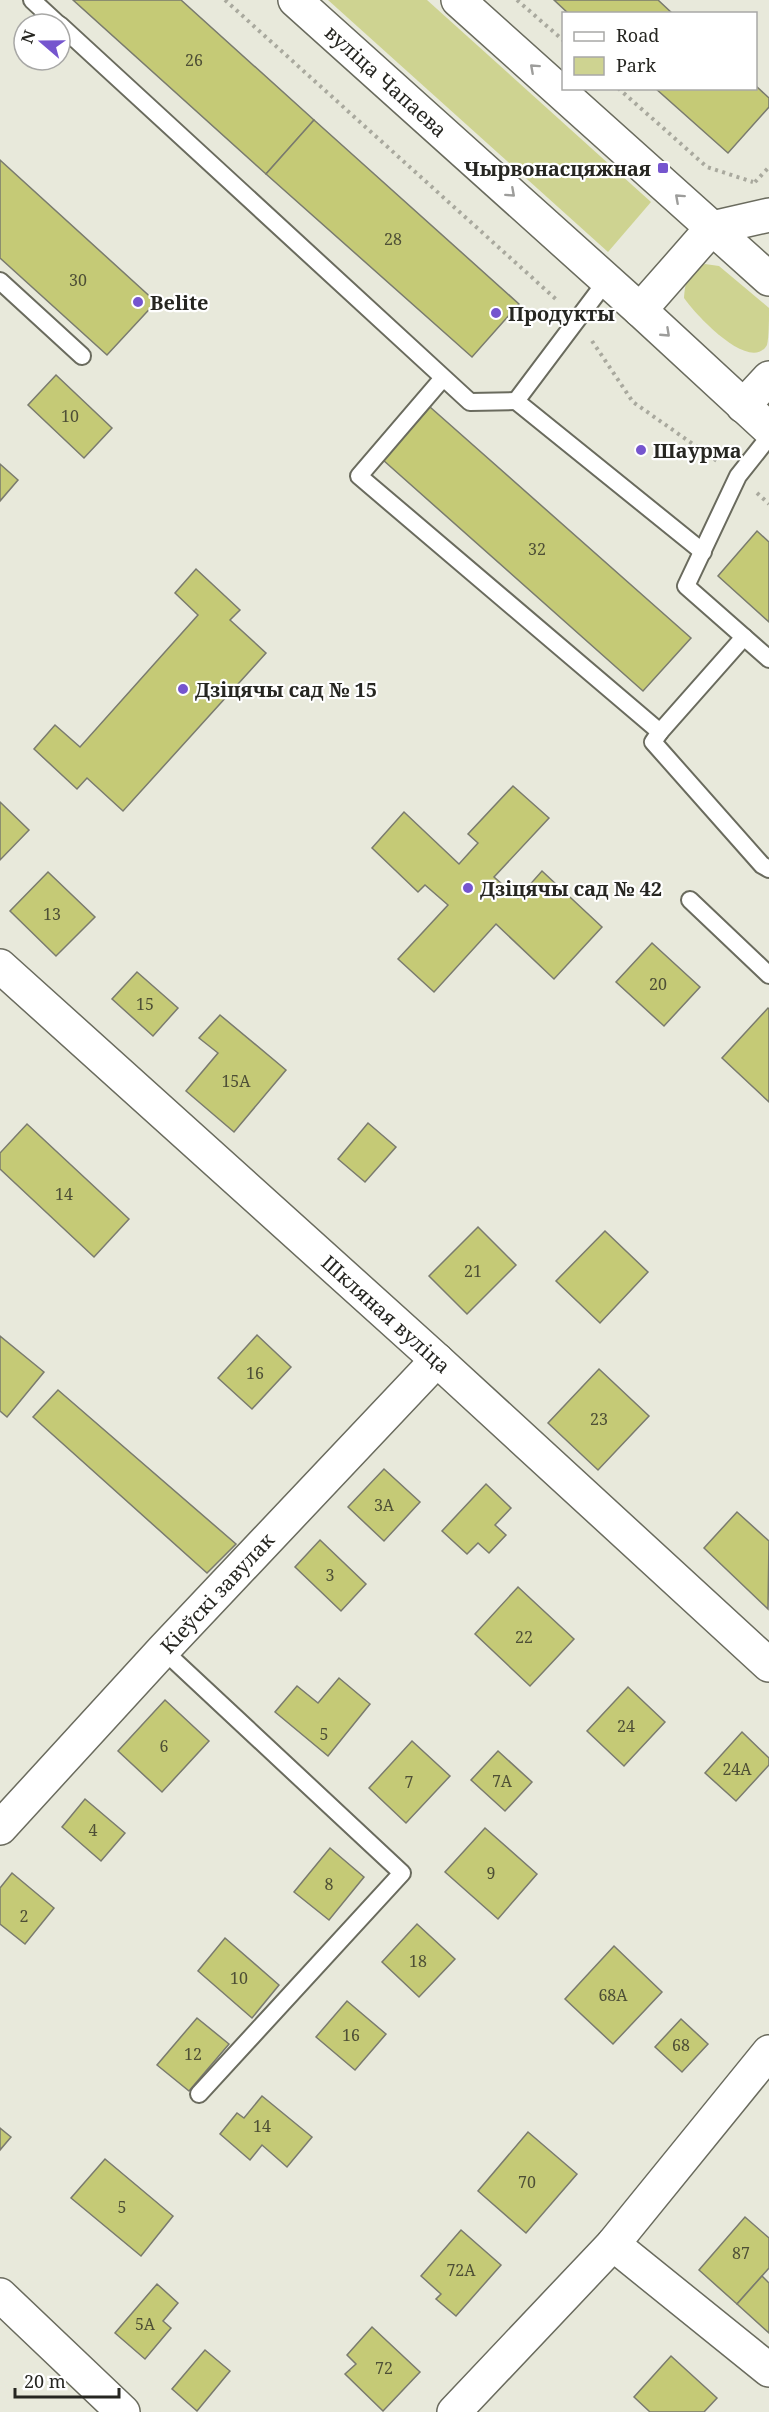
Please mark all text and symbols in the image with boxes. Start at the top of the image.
north arrow [12,12,72,72]
legend [562,12,757,90]
street label: вуліца Чапаева [319,19,453,143]
text: Road [616,23,659,47]
text: N [15,27,41,47]
house number: 26 [185,49,203,71]
text: Park [616,53,656,77]
one-way arrow [530,64,540,75]
place label: Чырвонасцяжная [464,155,651,182]
marker: Чырвонасцяжная [656,161,670,175]
one-way arrow [504,186,514,197]
one-way arrow [675,194,685,205]
house number: 28 [384,228,402,250]
house number: 30 [69,269,87,291]
place label: Belite [150,289,209,316]
marker: Belite [131,295,145,309]
place label: Продукты [508,300,615,327]
marker: Продукты [489,306,503,320]
one-way arrow [658,326,669,337]
house number: 10 [61,405,79,427]
place label: Шаурма [653,437,742,464]
marker: Шаурма [634,443,648,457]
house number: 32 [528,538,546,560]
place label: Дзіцячы сад № 15 [195,676,377,703]
marker: Дзіцячы сад № 15 [176,682,190,696]
place label: Дзіцячы сад № 42 [480,875,662,902]
marker: Дзіцячы сад № 42 [461,881,475,895]
house number: 13 [43,903,61,925]
house number: 20 [649,973,667,995]
house number: 15 [136,993,154,1015]
house number: 15А [221,1070,251,1092]
house number: 14 [55,1183,73,1205]
street label: Шкляная вуліца [316,1249,456,1379]
house number: 21 [464,1260,482,1282]
house number: 16 [246,1362,264,1384]
house number: 23 [590,1408,608,1430]
house number: 3А [374,1494,395,1516]
street label: Кіеўскі завулак [154,1527,280,1659]
house number: 3 [326,1564,335,1586]
house number: 22 [515,1626,533,1648]
house number: 24 [617,1715,635,1737]
house number: 5 [320,1723,328,1745]
house number: 6 [160,1735,169,1757]
house number: 24А [722,1758,752,1780]
house number: 7А [492,1770,513,1792]
house number: 7 [405,1771,414,1793]
house number: 4 [89,1819,98,1841]
house number: 9 [487,1862,495,1884]
house number: 8 [325,1873,334,1895]
house number: 2 [20,1905,28,1927]
house number: 18 [409,1950,427,1972]
house number: 10 [230,1967,248,1989]
house number: 68А [598,1984,628,2006]
house number: 16 [342,2024,360,2046]
house number: 68 [672,2034,690,2056]
house number: 12 [184,2043,202,2065]
house number: 14 [253,2115,271,2137]
house number: 70 [518,2171,536,2193]
house number: 5 [118,2196,126,2218]
house number: 87 [732,2242,750,2264]
house number: 72А [446,2259,476,2281]
house number: 5А [135,2313,156,2335]
house number: 72 [375,2357,393,2379]
scale bar [15,2361,118,2399]
text: 20 m [24,2369,66,2393]

